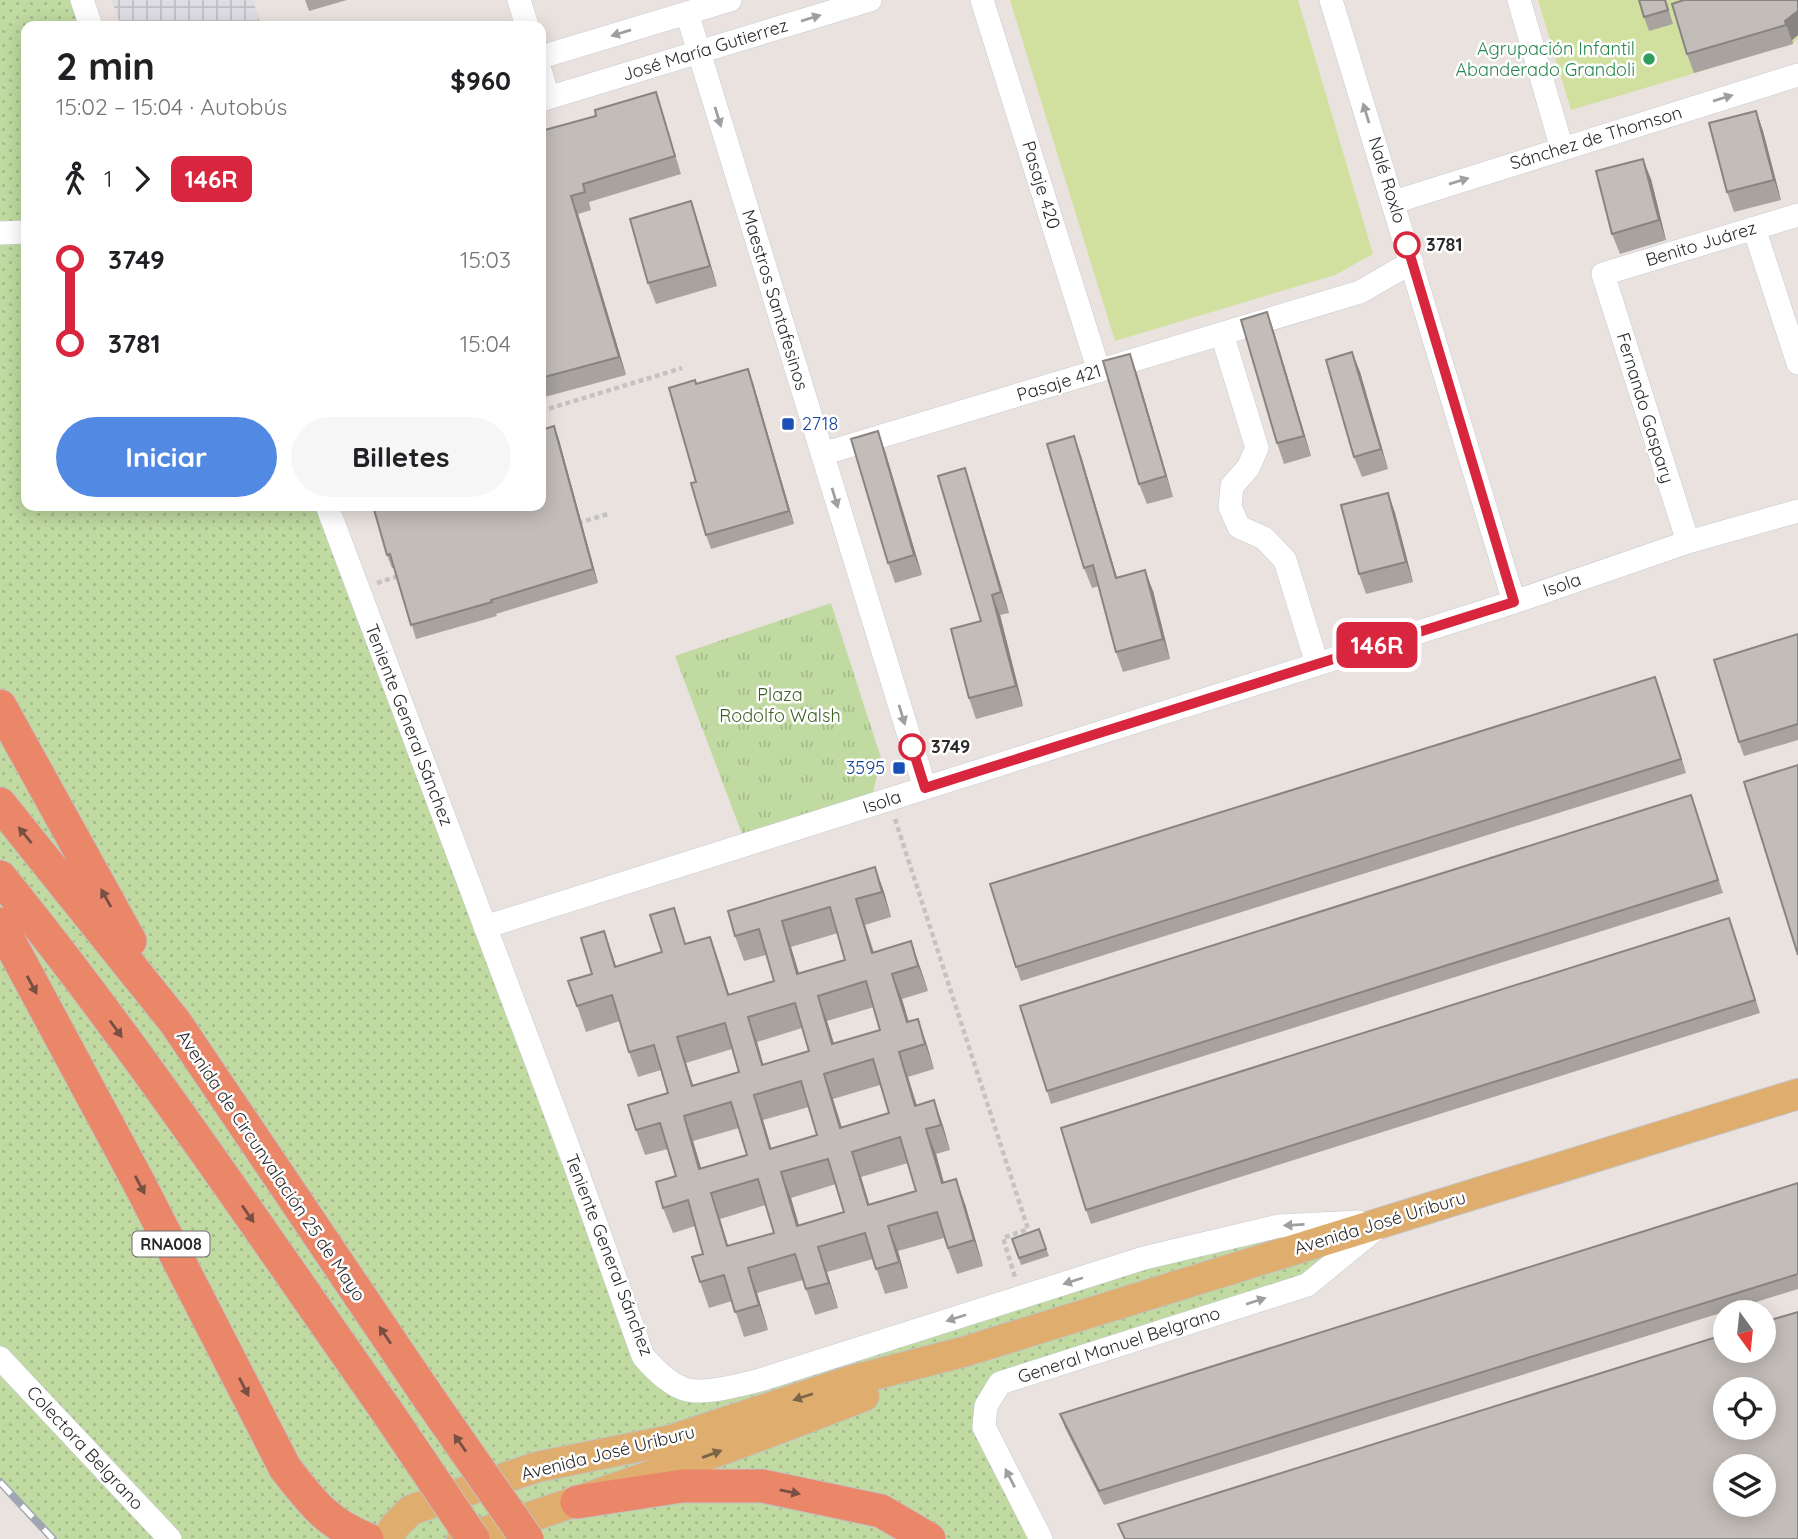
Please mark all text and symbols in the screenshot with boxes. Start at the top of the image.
one-way arrow [800,12,821,22]
street label: José María Gutierrez [619,13,791,86]
one-way arrow [611,28,632,38]
place label: Agrupación Infantil Abanderado Grandoli [1455,37,1635,81]
text: 2 min [56,42,155,90]
marker: Agrupación Infantil Abanderado Grandoli [1641,51,1657,67]
text: $960 [450,64,511,97]
text: 15:02 – 15:04 · Autobús [56,92,287,121]
one-way arrow [1712,93,1733,103]
street label: Sánchez de Thomson [1507,100,1685,175]
one-way arrow [1361,102,1371,123]
one-way arrow [714,106,724,127]
street label: Nalé Roxlo [1363,134,1412,226]
street label: Pasaje 420 [1017,138,1066,232]
icon: walk [56,160,94,198]
icon: forward [123,160,161,198]
text: 1 [104,164,113,193]
text: 146R [185,164,238,194]
one-way arrow [1448,176,1469,186]
street label: Maestros Santafesinos [737,207,814,393]
street label: Benito Juárez [1643,216,1759,271]
marker: 3781 [1394,232,1420,258]
place label: 3781 [1426,233,1462,256]
text: 3749 [108,243,165,276]
text: 15:03 [460,245,511,274]
text: 3781 [108,327,161,360]
text: 15:04 [460,329,511,358]
street label: Fernando Gaspary [1612,330,1679,486]
street label: Pasaje 421 [1014,359,1104,406]
place label: 2718 [802,412,838,435]
marker: 2718 [780,416,796,432]
button: Iniciar [56,417,277,497]
button: Billetes [291,417,511,497]
one-way arrow [831,488,841,509]
street label: Isola [1540,567,1584,602]
street label: Teniente General Sánchez [360,621,459,829]
line badge: 146R [1328,622,1426,668]
text: 146R [1350,630,1404,660]
park label: Plaza Rodolfo Walsh [719,683,841,727]
one-way arrow [898,705,908,726]
marker: 3749 [899,734,925,760]
place label: 3749 [931,735,970,758]
place label: 3595 [846,756,885,779]
marker: 3595 [891,760,907,776]
street label: Isola [860,785,904,818]
one-way arrow [18,827,33,844]
one-way arrow [101,888,113,908]
one-way arrow [26,975,38,994]
one-way arrow [108,1020,122,1038]
street label: Avenida de Circunvalación 25 de Mayo [172,1026,371,1306]
street label: Teniente General Sánchez [560,1151,659,1359]
one-way arrow [134,1175,146,1195]
street label: Avenida José Uriburu [1291,1185,1469,1260]
one-way arrow [241,1205,255,1223]
one-way arrow [1282,1220,1304,1231]
road number: RNA008 [132,1232,210,1256]
one-way arrow [1063,1276,1084,1287]
one-way arrow [1246,1296,1267,1306]
north arrow [1713,1300,1776,1363]
map controls [1713,1300,1776,1517]
street label: General Manuel Belgrano [1015,1301,1223,1388]
one-way arrow [945,1314,966,1324]
one-way arrow [379,1325,392,1344]
one-way arrow [238,1377,250,1397]
button: locate [1713,1377,1776,1440]
street label: Colectora Belgrano [22,1381,149,1515]
one-way arrow [792,1392,813,1403]
street label: Avenida José Uriburu [519,1420,697,1485]
one-way arrow [453,1434,467,1452]
one-way arrow [702,1449,723,1460]
button: layers [1713,1454,1776,1517]
one-way arrow [1005,1468,1016,1488]
one-way arrow [779,1487,801,1498]

